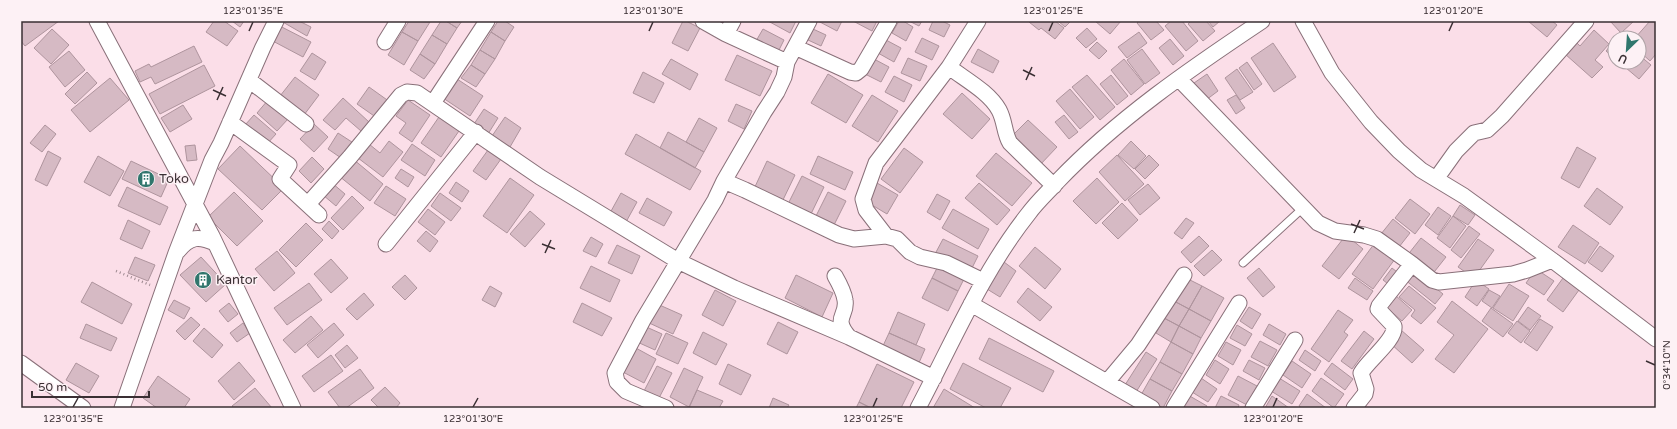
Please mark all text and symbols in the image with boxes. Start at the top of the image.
text: 123°01'35"E [223,5,283,17]
text: 123°01'30"E [623,5,683,17]
text: 123°01'25"E [1023,5,1083,17]
text: 123°01'20"E [1423,5,1483,17]
north arrow [1607,30,1647,70]
text: U [1616,51,1630,66]
building icon: Toko [136,169,156,189]
place label: Toko [159,171,189,187]
building icon: Kantor [193,270,213,290]
place label: Kantor [216,272,258,288]
text: 0°34'10"N [1661,340,1673,390]
scale bar [32,373,149,399]
text: 50 m [38,380,67,394]
text: 123°01'35"E [43,413,103,425]
text: 123°01'30"E [443,413,503,425]
text: 123°01'25"E [843,413,903,425]
text: 123°01'20"E [1243,413,1303,425]

